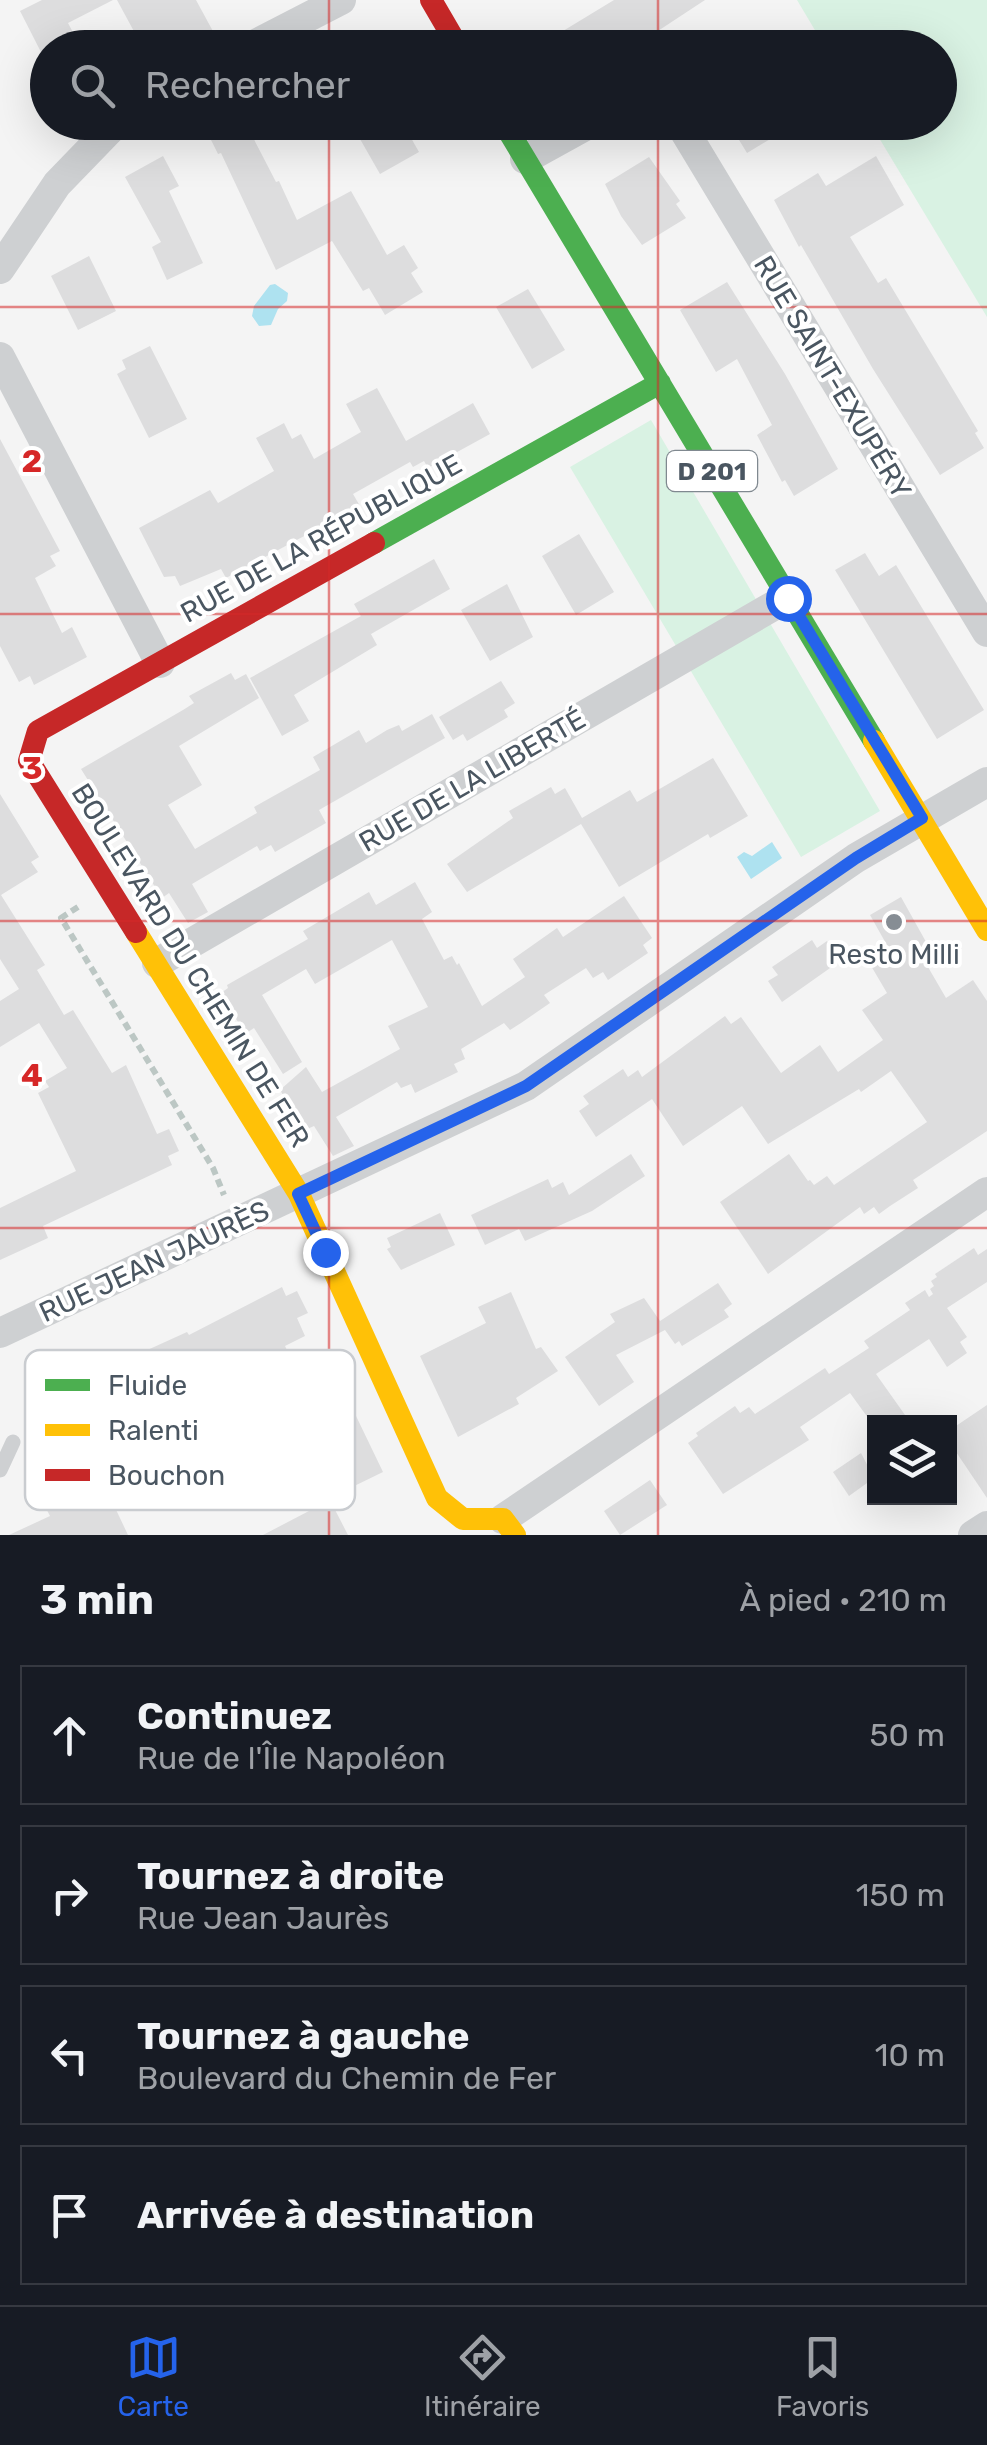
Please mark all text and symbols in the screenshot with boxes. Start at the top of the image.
search box [30,30,957,140]
icon: search [65,58,120,113]
text: Rechercher [145,62,350,108]
street label: RUE SAINT-EXUPÉRY [747,250,918,505]
text: 2 [22,442,42,480]
street label: RUE DE LA RÉPUBLIQUE [175,447,467,630]
road number: D 201 [667,451,757,491]
route start [766,576,812,622]
street label: RUE DE LA LIBERTÉ [353,702,591,859]
text: 3 [21,749,43,787]
street label: BOULEVARD DU CHEMIN DE FER [65,777,316,1153]
marker: Resto Milli [883,911,905,933]
place label: Resto Milli [828,938,960,971]
text: 4 [21,1056,43,1094]
street label: RUE JEAN JAURÈS [34,1194,274,1329]
route end [303,1230,349,1276]
legend [25,1350,355,1510]
text: Fluide [108,1369,187,1402]
text: Ralenti [108,1414,199,1447]
map controls [867,1415,957,1505]
button: layers [867,1415,957,1505]
text: Bouchon [108,1459,225,1492]
text: 3 min [40,1575,154,1625]
text: À pied · 210 m [739,1581,947,1619]
text: Continuez [137,1693,332,1739]
icon: ahead [42,1708,97,1763]
text: 50 m [869,1716,945,1754]
text: Rue de l'Île Napoléon [137,1739,446,1777]
text: Tournez à droite [137,1853,444,1899]
icon: right [42,1868,97,1923]
text: 150 m [856,1876,945,1914]
text: Rue Jean Jaurès [137,1899,389,1937]
text: Tournez à gauche [137,2013,470,2059]
icon: left [42,2028,97,2083]
text: 10 m [875,2036,945,2074]
text: Boulevard du Chemin de Fer [137,2059,556,2097]
icon: arrive [42,2188,97,2243]
text: Arrivée à destination [137,2192,534,2238]
tab: Carte [118,2330,189,2423]
tab: Itinéraire [424,2330,541,2423]
tab: Favoris [776,2330,869,2423]

